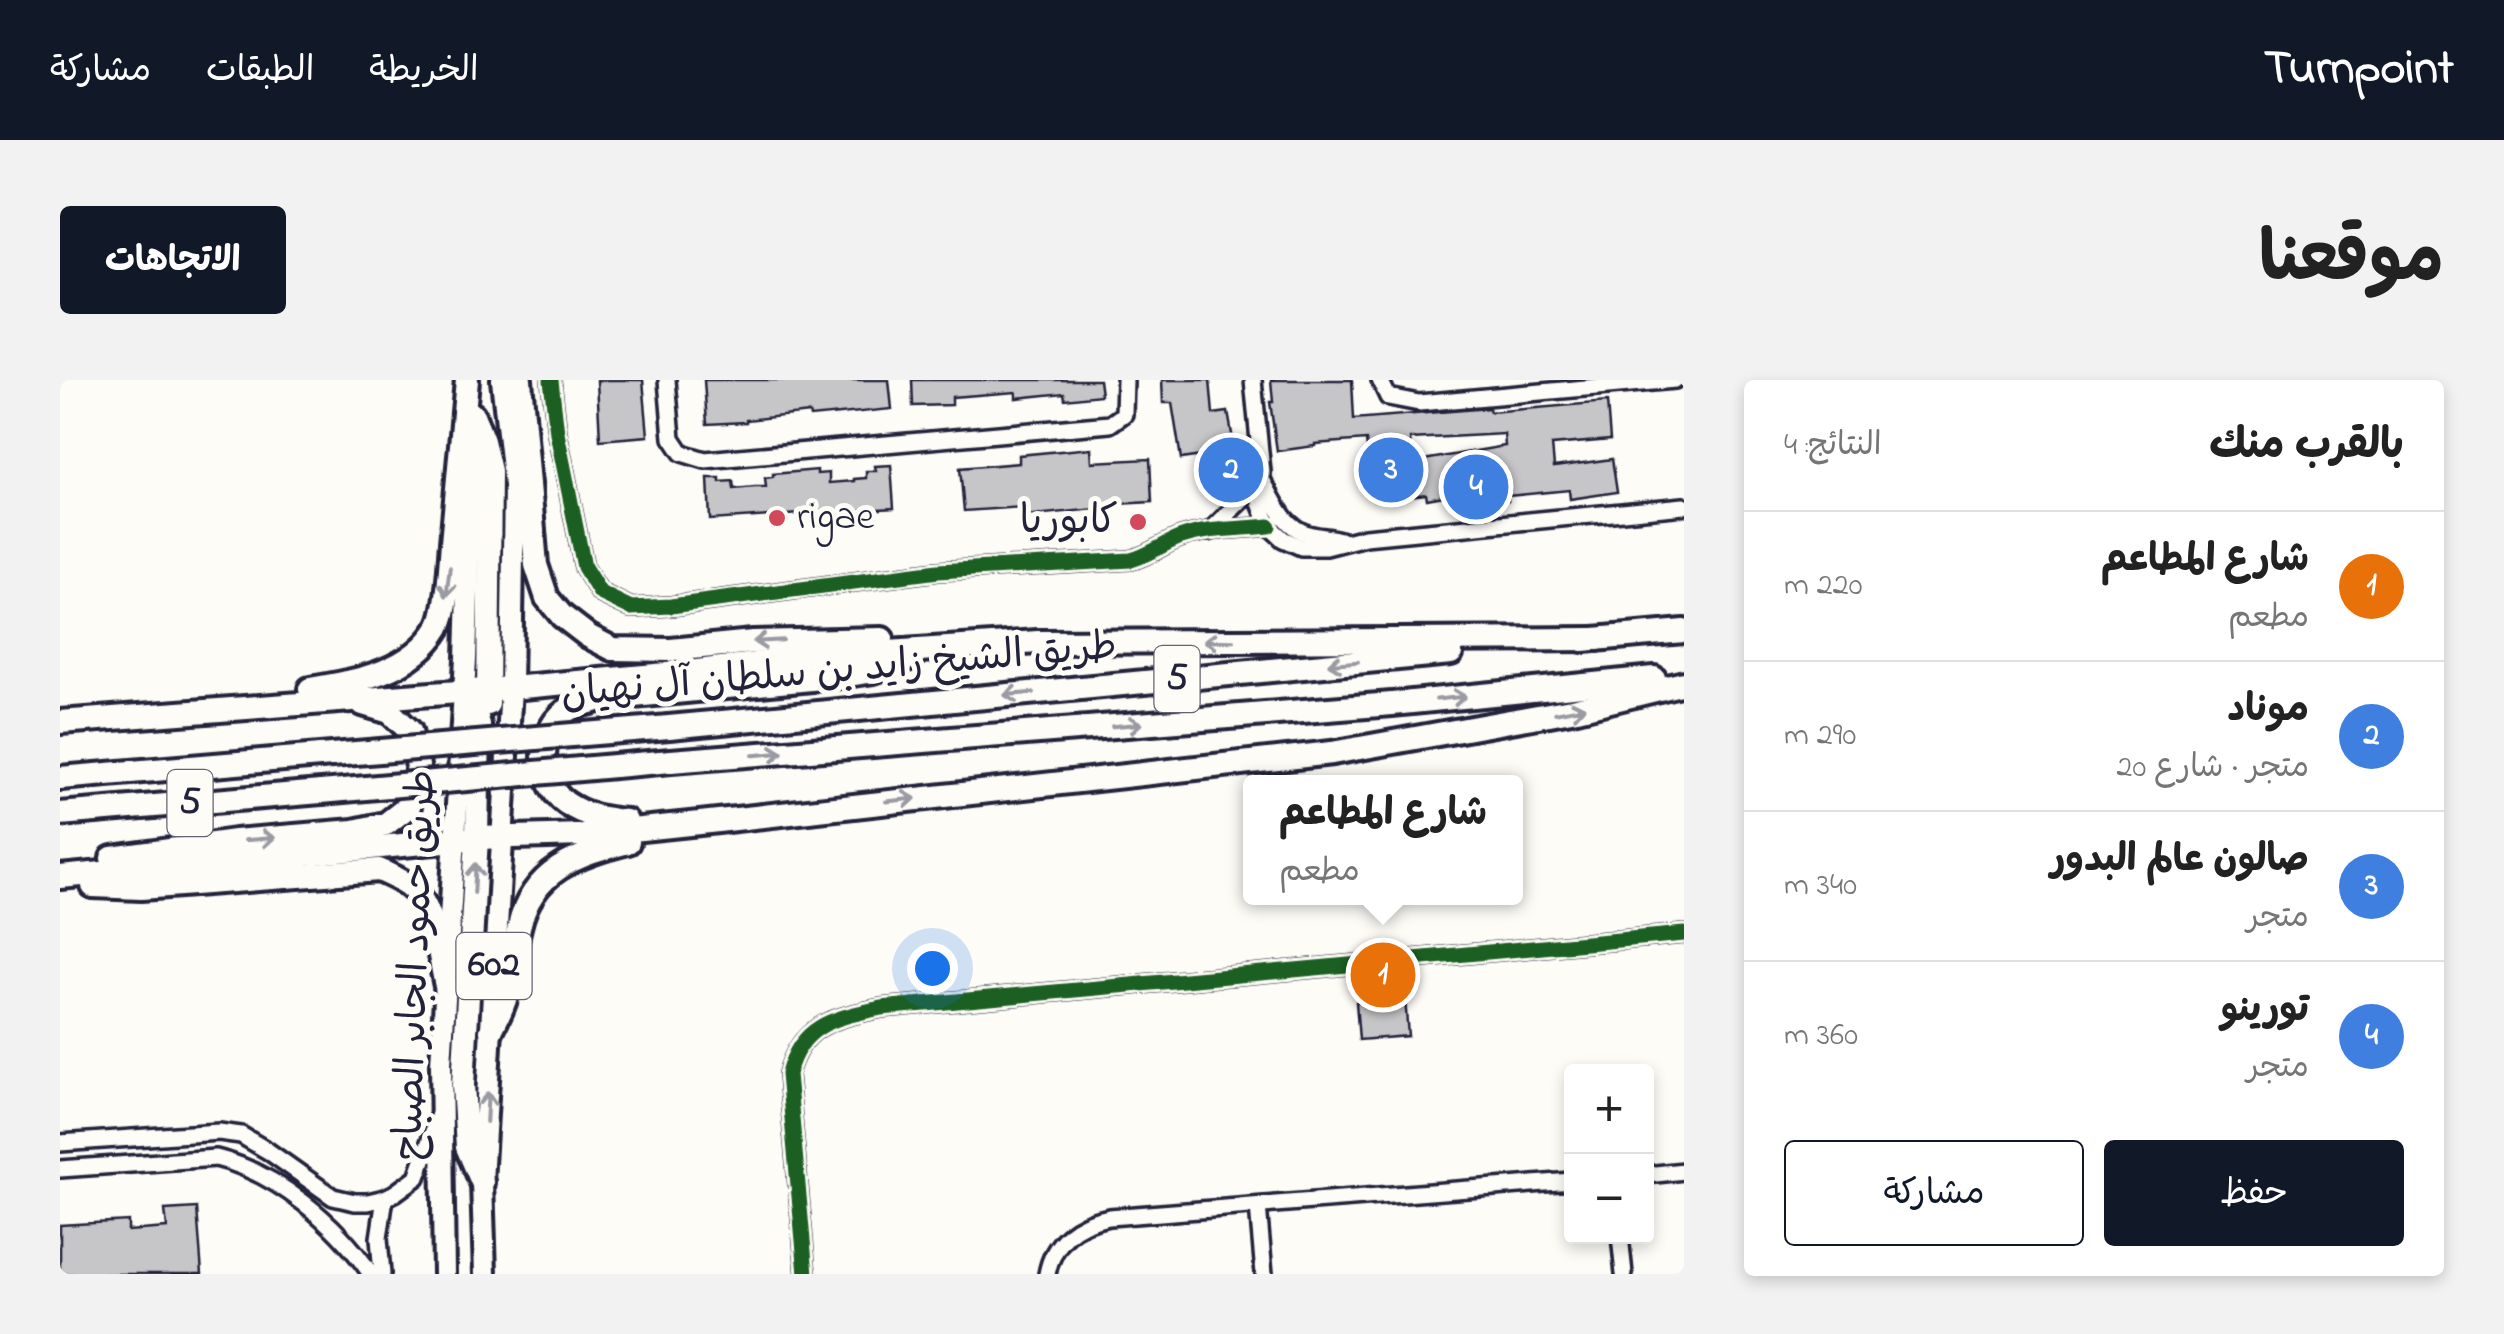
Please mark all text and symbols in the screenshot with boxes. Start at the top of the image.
text: Turnpoint [2264,35,2454,105]
text: مشاركة [50,46,151,97]
text: الطبقات [206,46,314,97]
text: الخريطة [369,46,479,97]
button: الاتجاهات [60,206,286,314]
text: موقعنا [2259,211,2444,313]
text: بالقرب منك [2209,416,2404,477]
text: النتائج: 4 [1784,423,1882,470]
pin: 2 [1198,432,1264,508]
pin: 3 [1358,432,1424,508]
pin: 4 [1444,450,1508,524]
place label: rigae [797,489,874,548]
place label: كابوريا [1019,493,1118,552]
marker: rigae [766,507,788,529]
marker: كابوريا [1127,511,1149,533]
text: شارع المطاعم [2101,533,2309,589]
text: 220 m [1784,563,1863,610]
text: 1 [2366,563,2377,610]
one-way arrow [438,565,457,597]
text: مطعم [2228,595,2309,642]
street label: طريق الشيخ زايد بن سلطان آل نهيان [559,618,1119,726]
one-way arrow [753,632,785,651]
one-way arrow [1204,632,1236,651]
road number: 5 [1154,646,1200,712]
one-way arrow [1327,654,1360,673]
text: موناد [2228,683,2309,739]
one-way arrow [1004,684,1036,703]
one-way arrow [1435,688,1467,707]
one-way arrow [1553,700,1585,719]
text: 290 m [1784,713,1856,760]
text: 2 [2364,713,2379,760]
one-way arrow [1111,715,1143,734]
one-way arrow [752,744,784,763]
text: متجر · شارع 20 [2117,745,2309,792]
street label: طريق حمود الجابر الصباح [381,769,453,1161]
road number: 5 [168,770,212,836]
popup [1243,775,1523,905]
text: شارع المطاعم [1279,787,1487,843]
one-way arrow [884,790,917,809]
one-way arrow [243,830,275,849]
text: صالون عالم البدور [2051,833,2309,889]
text: مطعم [1279,849,1360,896]
one-way arrow [466,863,485,895]
text: 340 m [1784,863,1857,910]
text: 3 [2365,863,2378,910]
text: متجر [2246,895,2309,942]
road number: 602 [456,933,532,999]
pin: 1 [1350,938,1416,1012]
your location [907,943,958,994]
text: تورينو [2221,983,2309,1039]
text: 360 m [1784,1013,1858,1060]
text: 4 [2365,1013,2378,1060]
text: متجر [2246,1045,2309,1092]
map controls [1564,1064,1654,1244]
button: + [1564,1064,1654,1154]
one-way arrow [478,1091,497,1123]
button: مشاركة [1784,1140,2084,1246]
button: حفظ [2104,1140,2404,1246]
button: − [1564,1154,1654,1244]

